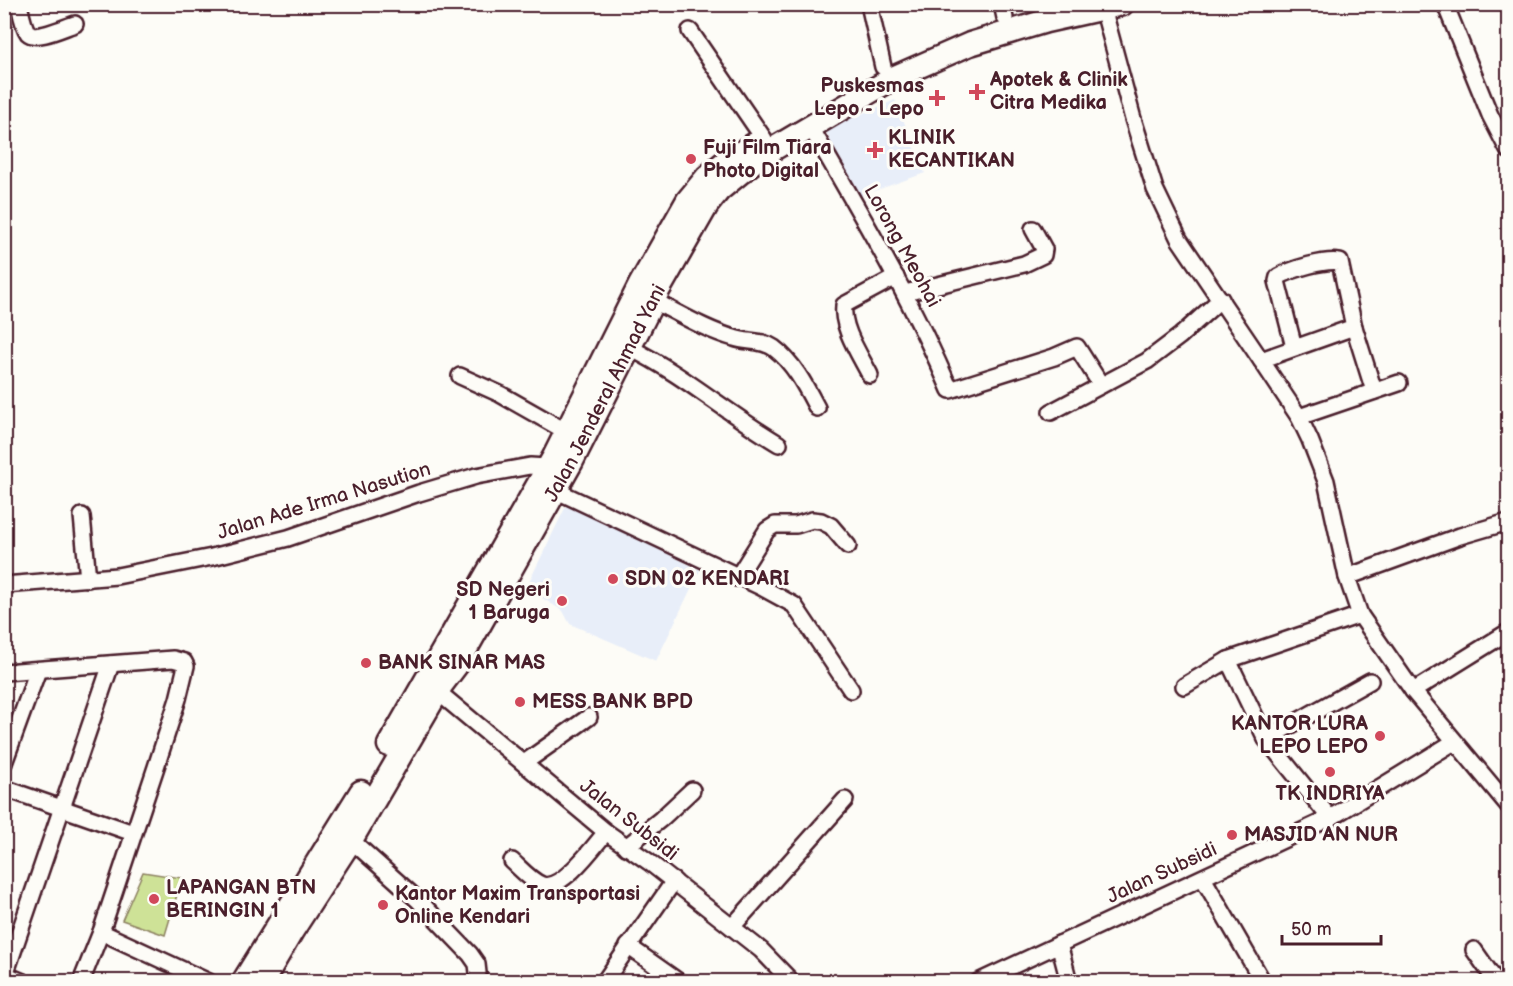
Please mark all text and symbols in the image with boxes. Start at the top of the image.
place label: Apotek & Clinik Citra Medika [989,68,1128,115]
place label: Puskesmas Lepo - Lepo [814,74,924,121]
marker: Apotek & Clinik Citra Medika [968,83,986,101]
marker: Puskesmas Lepo - Lepo [928,89,946,107]
place label: KLINIK KECANTIKAN [888,126,1015,173]
place label: Fuji Film Tiara Photo Digital [703,136,832,183]
marker: KLINIK KECANTIKAN [866,141,884,159]
marker: Fuji Film Tiara Photo Digital [684,152,698,166]
street label: Lorong Meohai [858,181,946,311]
street label: Jalan Jenderal Ahmad Yani [539,280,671,506]
street label: Jalan Ade Irma Nasution [214,457,434,545]
place label: SDN 02 KENDARI [625,567,790,591]
marker: SDN 02 KENDARI [606,572,620,586]
place label: SD Negeri 1 Baruga [456,578,550,625]
marker: SD Negeri 1 Baruga [555,594,569,608]
place label: BANK SINAR MAS [378,651,545,675]
marker: BANK SINAR MAS [359,656,373,670]
place label: MESS BANK BPD [532,690,693,714]
marker: MESS BANK BPD [513,695,527,709]
place label: KANTOR LURA LEPO LEPO [1231,712,1369,759]
marker: KANTOR LURA LEPO LEPO [1373,729,1387,743]
marker: TK INDRIYA [1323,765,1337,779]
street label: Jalan Subsidi [575,774,683,866]
place label: TK INDRIYA [1276,782,1385,806]
place label: MASJID AN NUR [1244,823,1398,847]
marker: MASJID AN NUR [1225,828,1239,842]
street label: Jalan Subsidi [1103,837,1221,909]
place label: LAPANGAN BTN BERINGIN 1 [166,876,316,923]
place label: Kantor Maxim Transportasi Online Kendari [395,882,640,929]
marker: LAPANGAN BTN BERINGIN 1 [147,892,161,906]
marker: Kantor Maxim Transportasi Online Kendari [376,898,390,912]
scale bar [1282,908,1381,946]
text: 50 m [1291,919,1332,940]

